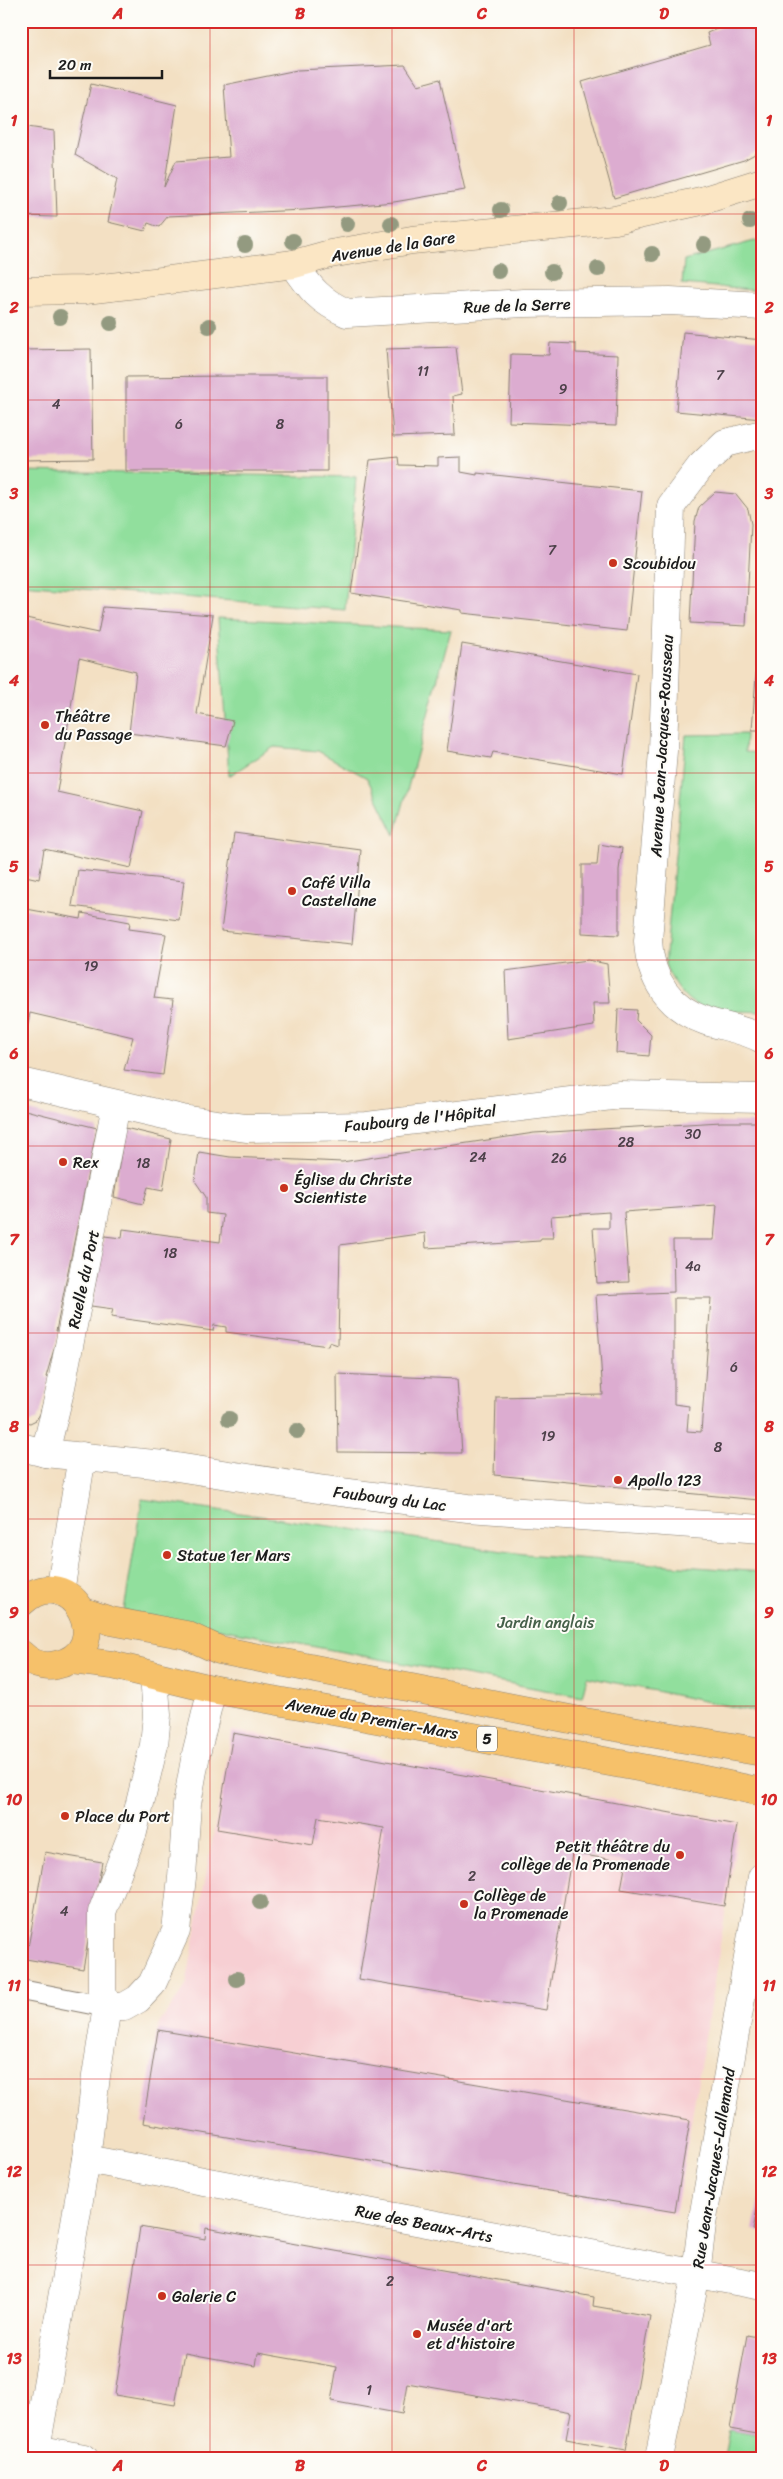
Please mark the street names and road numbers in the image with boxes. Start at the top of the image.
street label: Avenue de la Gare [328,222,457,271]
street label: Rue de la Serre [463,289,571,322]
street label: Avenue Jean-Jacques-Rousseau [641,634,682,859]
street label: Faubourg de l'Hôpital [343,1096,498,1141]
street label: Ruelle du Port [59,1227,108,1331]
street label: Faubourg du Lac [332,1477,448,1520]
street label: Avenue du Premier-Mars [282,1689,461,1748]
road number: 5 [477,1726,497,1752]
street label: Rue Jean-Jacques-Lallemand [683,2064,744,2270]
street label: Rue des Beaux-Arts [353,2196,496,2251]

